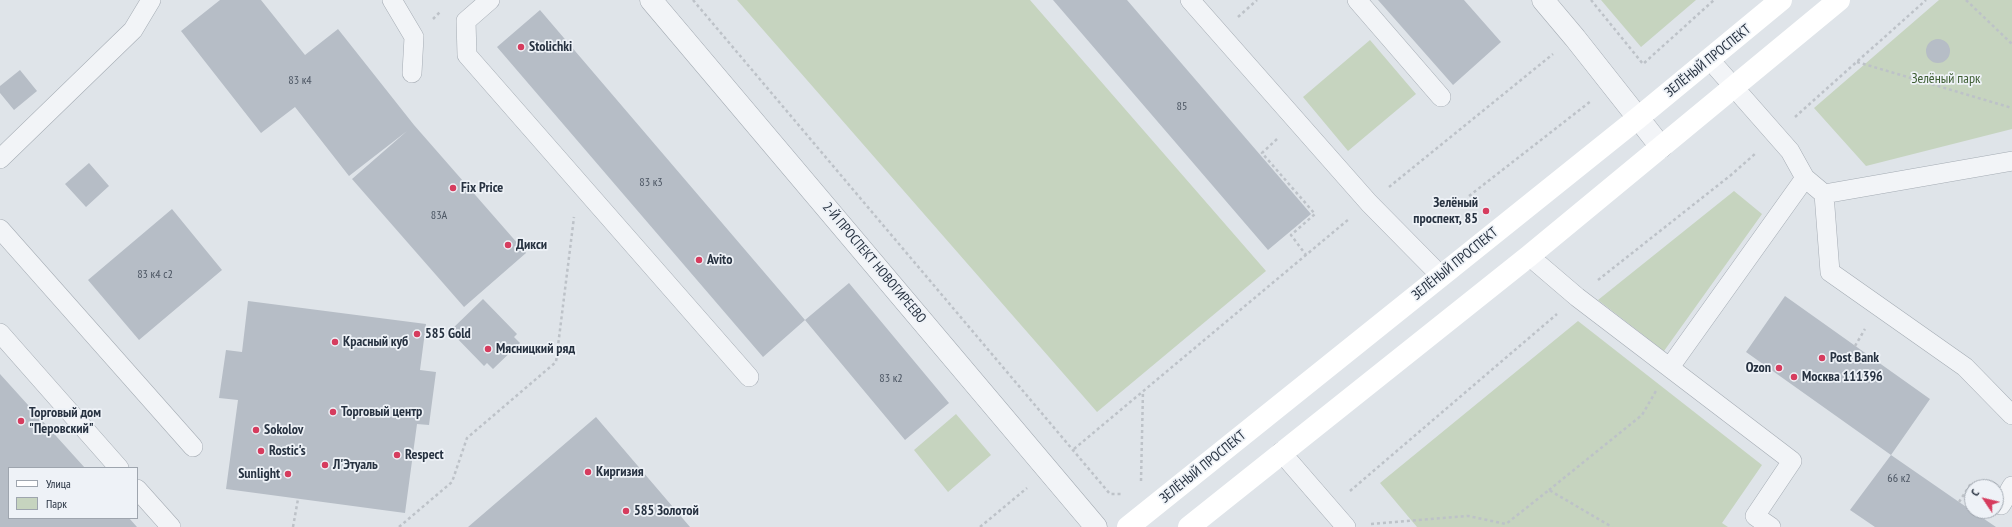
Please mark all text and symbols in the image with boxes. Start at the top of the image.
street label: ЗЕЛЁНЫЙ ПРОСПЕКТ [1662,21,1754,101]
place label: Stolichki [529,39,572,55]
marker: Stolichki [516,42,526,52]
park label: Зелёный парк [1912,71,1980,87]
house number: 83 к4 [288,74,312,88]
house number: 85 [1177,100,1187,114]
house number: 83 к3 [639,176,663,190]
place label: Fix Price [461,180,503,196]
marker: Fix Price [448,183,458,193]
place label: Зелёный проспект, 85 [1413,195,1478,228]
street label: 2-Й ПРОСПЕКТ НОВОГИРЕЕВО [819,199,929,327]
marker: Зелёный проспект, 85 [1481,206,1491,216]
house number: 83A [431,209,447,223]
street label: ЗЕЛЁНЫЙ ПРОСПЕКТ [1409,224,1501,304]
place label: Дикси [516,237,547,253]
marker: Дикси [503,240,513,250]
place label: Avito [707,252,732,268]
marker: Avito [694,255,704,265]
house number: 83 к4 с2 [137,268,173,282]
place label: 585 Gold [425,326,471,342]
marker: 585 Gold [412,329,422,339]
place label: Красный куб [343,334,408,350]
marker: Красный куб [330,337,340,347]
place label: Мясницкий ряд [496,341,575,357]
marker: Мясницкий ряд [483,344,493,354]
place label: Post Bank [1830,350,1879,366]
marker: Post Bank [1817,353,1827,363]
place label: Ozon [1746,360,1771,376]
marker: Ozon [1774,363,1784,373]
place label: Москва 111396 [1802,369,1883,385]
house number: 83 к2 [879,372,903,386]
marker: Москва 111396 [1789,372,1799,382]
place label: Торговый центр [341,404,422,420]
place label: Торговый дом "Перовский" [29,405,101,438]
marker: Торговый центр [328,407,338,417]
marker: Торговый дом "Перовский" [16,416,26,426]
place label: Sokolov [264,422,303,438]
marker: Sokolov [251,425,261,435]
street label: ЗЕЛЁНЫЙ ПРОСПЕКТ [1157,427,1249,507]
place label: Rostic's [269,443,306,459]
marker: Rostic's [256,446,266,456]
place label: Respect [405,447,444,463]
marker: Respect [392,450,402,460]
place label: Л'Этуаль [333,457,378,473]
marker: Л'Этуаль [320,460,330,470]
place label: Киргизия [596,464,644,480]
place label: Sunlight [238,466,280,482]
legend [8,467,138,519]
marker: Киргизия [583,467,593,477]
marker: Sunlight [283,469,293,479]
house number: 66 к2 [1887,472,1911,486]
text: Улица [46,476,71,491]
north arrow [1964,479,2004,519]
text: С [1968,487,1982,499]
text: Парк [46,496,67,511]
place label: 585 Золотой [634,503,699,519]
marker: 585 Золотой [621,506,631,516]

